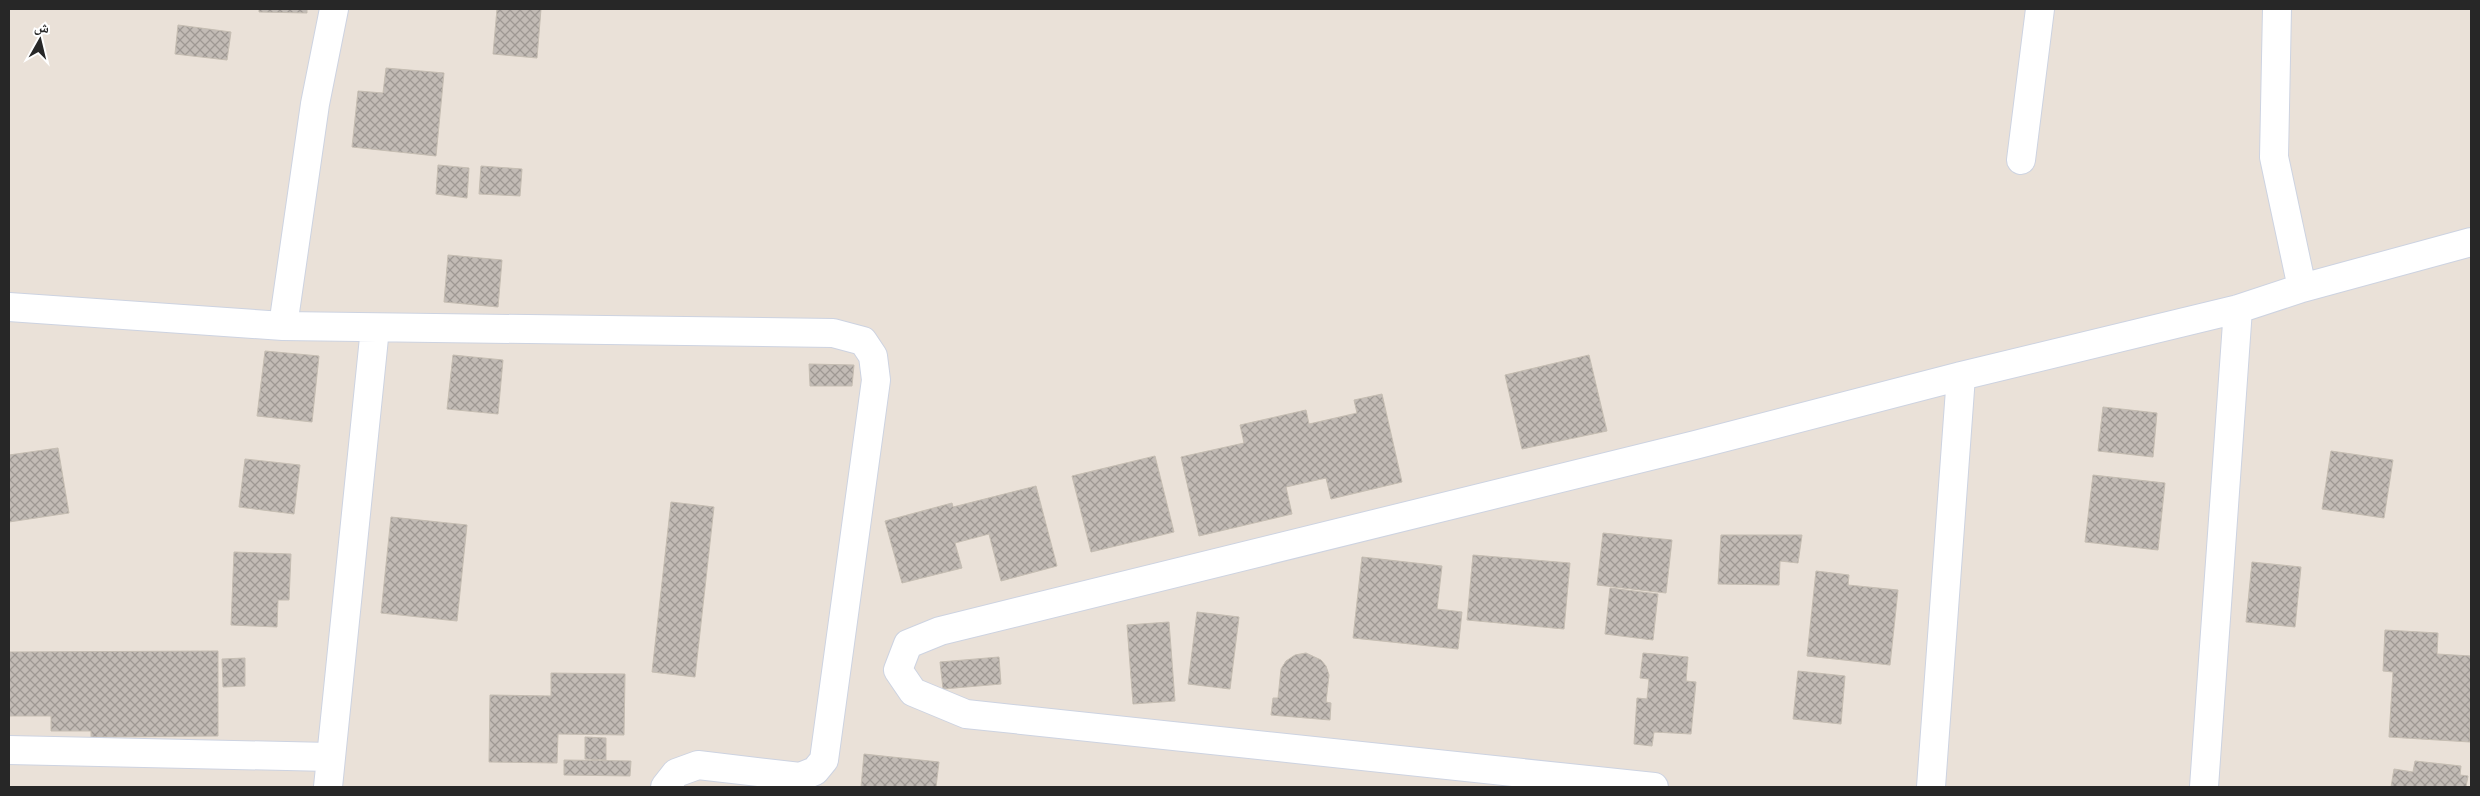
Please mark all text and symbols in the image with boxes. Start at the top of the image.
north arrow [15,15,65,65]
text: ش [33,17,51,37]

